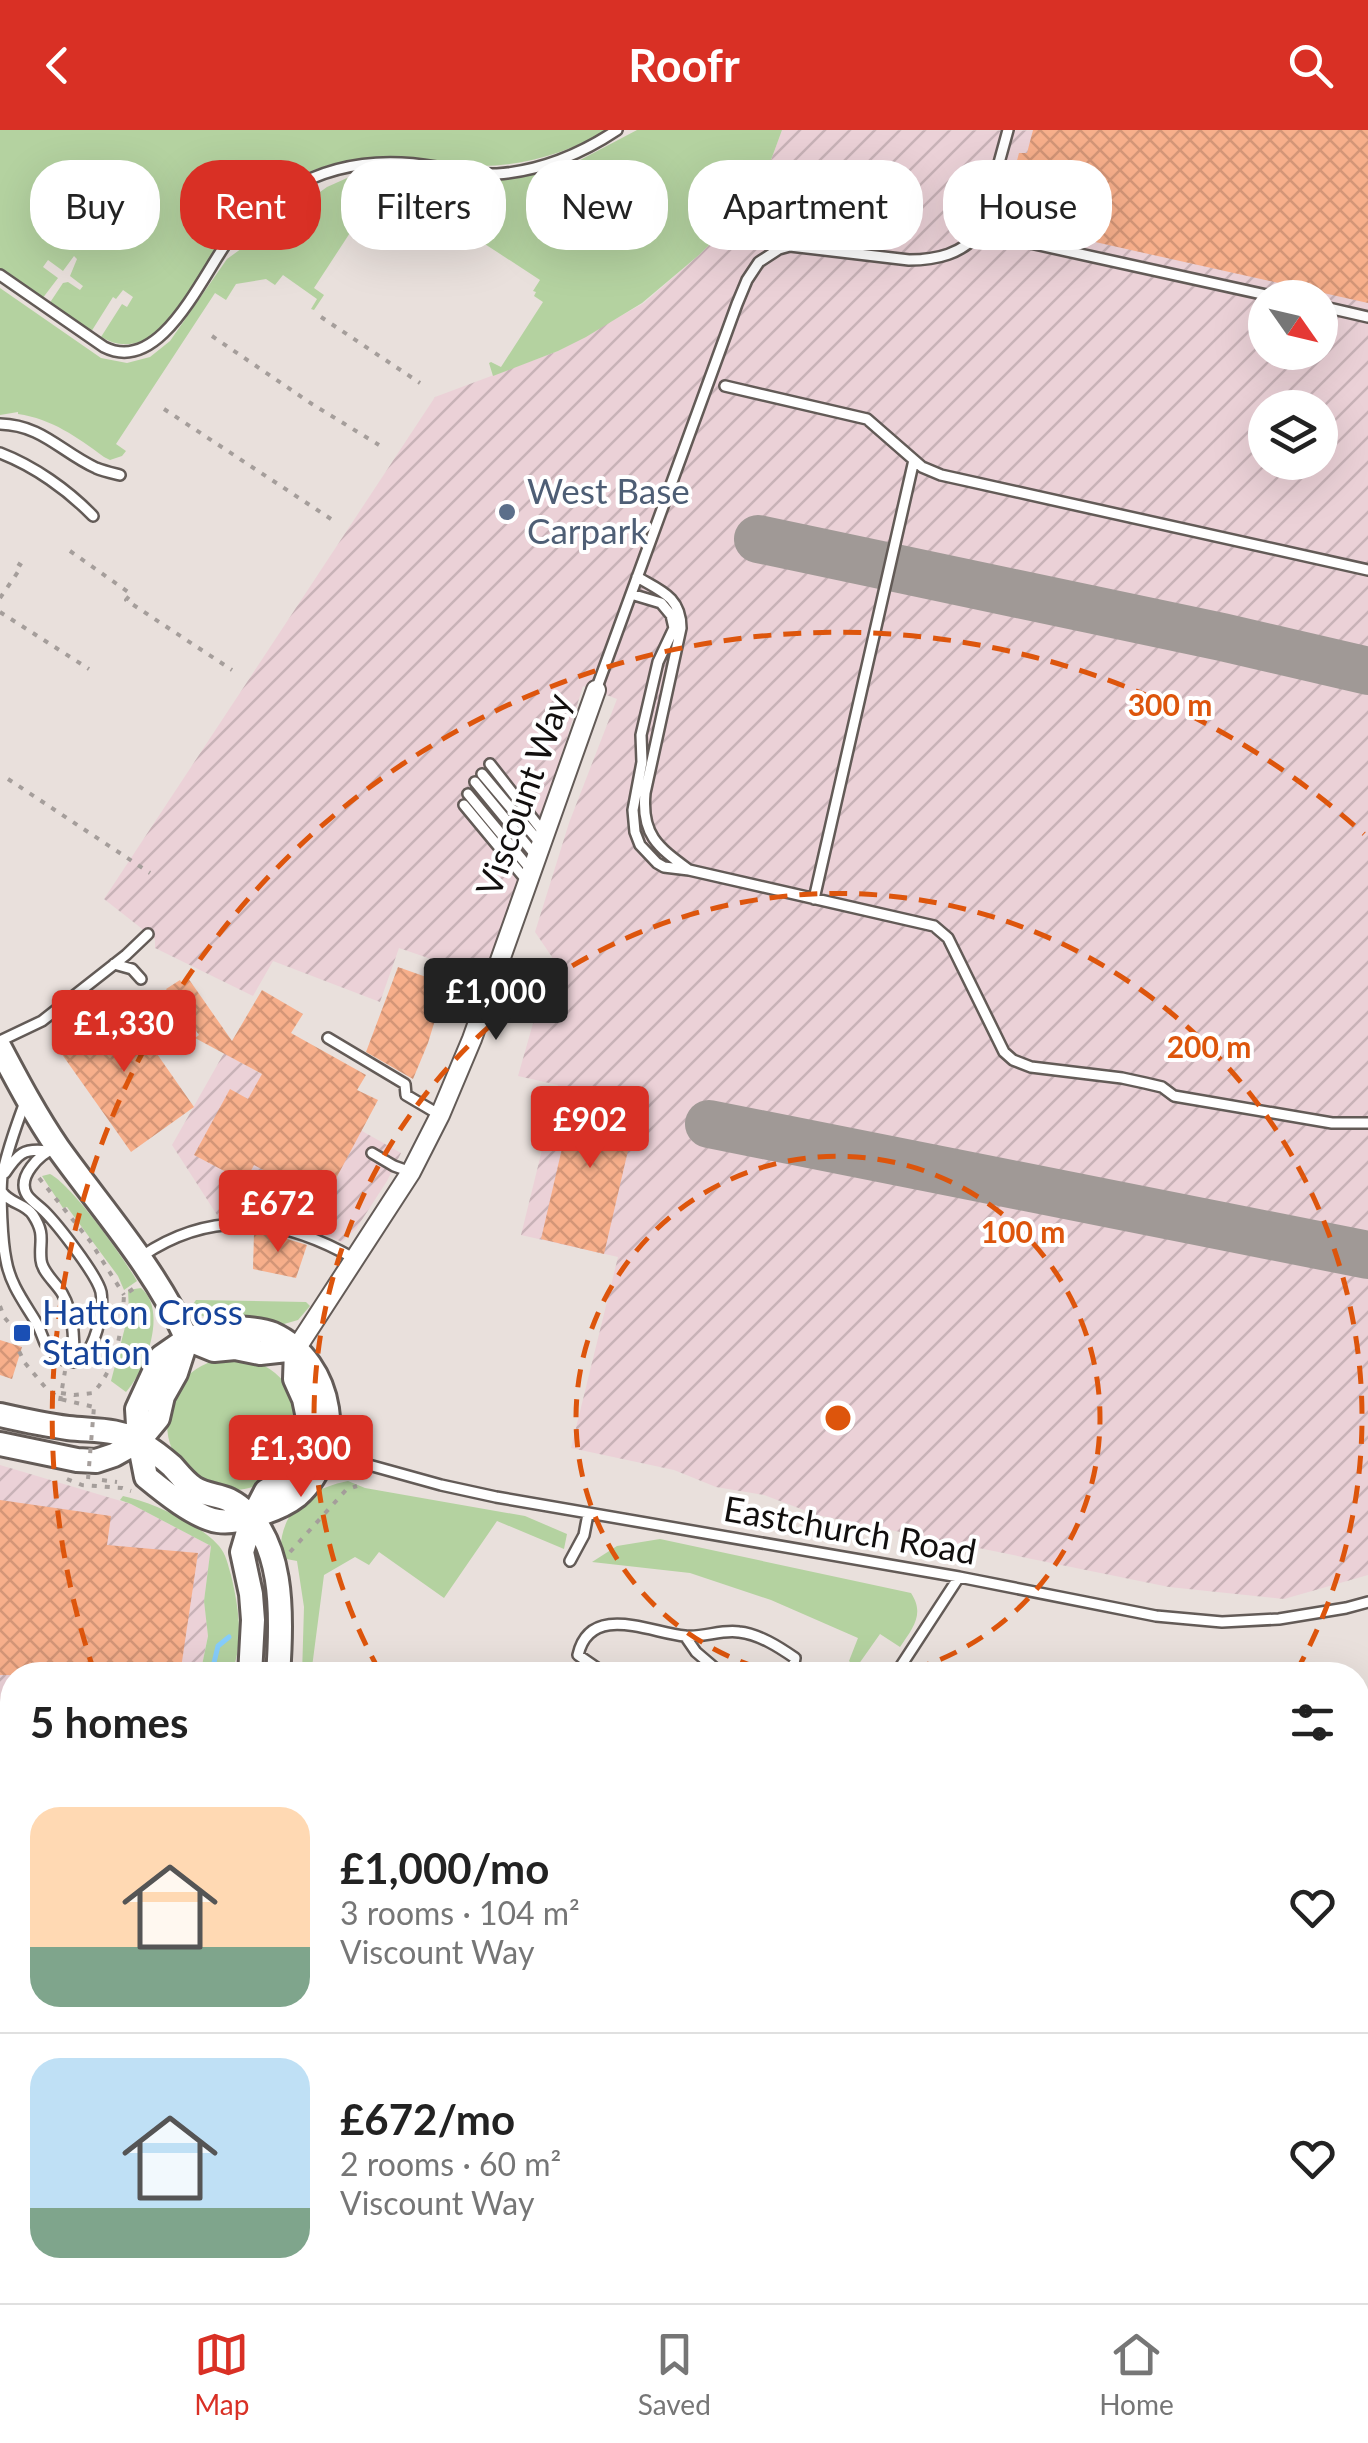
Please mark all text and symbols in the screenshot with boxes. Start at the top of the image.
icon: back [30,38,85,93]
text: Roofr [628,38,740,92]
icon: search [1283,38,1338,93]
chip: Buy [30,160,160,250]
chip: Rent [180,160,321,250]
chip: Filters [341,160,506,250]
chip: New [526,160,668,250]
chip: Apartment [688,160,923,250]
chip: House [943,160,1112,250]
north arrow [1248,280,1338,370]
map controls [1248,280,1338,480]
button: layers [1248,390,1338,480]
place label: West Base Carpark [527,469,690,551]
marker: West Base Carpark [496,501,518,523]
text: 300 m [1128,686,1212,722]
street label: Viscount Way [466,687,578,901]
pin: £1,000 [415,958,577,1043]
text: £1,000 [446,971,546,1010]
pin: £1,330 [43,990,205,1075]
text: £1,330 [74,1003,174,1042]
text: 200 m [1167,1028,1251,1064]
pin: £902 [531,1086,649,1171]
text: £902 [553,1099,627,1138]
pin: £672 [219,1170,337,1255]
text: £672 [241,1183,315,1222]
text: 100 m [981,1213,1065,1249]
place label: Hatton Cross Station [42,1290,243,1372]
marker: Hatton Cross Station [11,1322,33,1344]
centre of rings [820,1400,856,1436]
pin: £1,300 [220,1415,382,1500]
text: £1,300 [251,1428,351,1467]
street label: Eastchurch Road [721,1486,980,1572]
icon: filters [1285,1695,1340,1750]
text: 5 homes [30,1697,188,1747]
text: £1,000/mo [340,1843,549,1893]
icon: home [110,1847,230,1967]
icon: heart [1285,1880,1340,1935]
text: 3 rooms · 104 m² [340,1893,580,1932]
text: Viscount Way [340,1932,534,1971]
text: £672/mo [340,2094,515,2144]
icon: home [110,2098,230,2218]
icon: heart [1285,2131,1340,2186]
text: 2 rooms · 60 m² [340,2144,561,2183]
text: Viscount Way [340,2183,534,2222]
tab: Map [194,2327,249,2421]
tab: Saved [638,2327,711,2421]
tab: Home [1099,2327,1174,2421]

